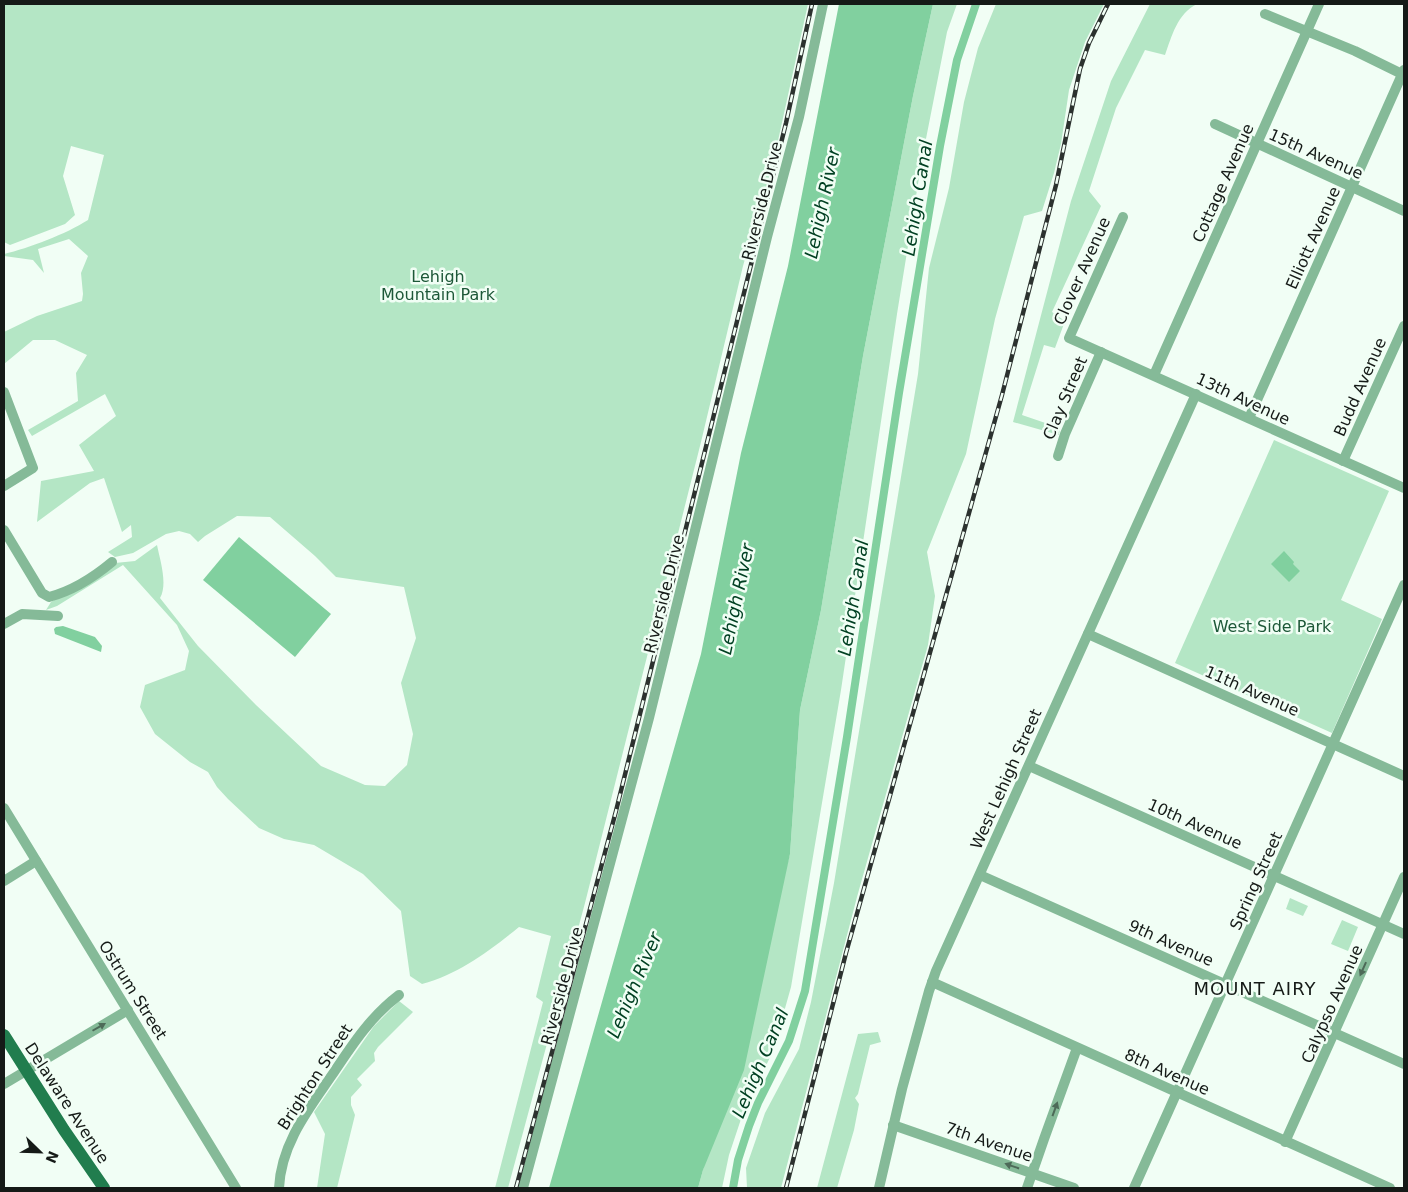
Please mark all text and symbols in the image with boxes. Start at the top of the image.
street label: Cottage Avenue [1188,121,1258,245]
street label: 15th Avenue [1266,125,1366,183]
water label: Lehigh Canal [897,139,937,257]
street label: Riverside Drive [738,140,786,262]
water label: Lehigh River [800,144,844,260]
street label: Elliott Avenue [1282,184,1344,292]
street label: Clover Avenue [1050,214,1114,328]
park label: Lehigh Mountain Park [381,267,496,304]
street label: Budd Avenue [1330,335,1390,439]
street label: Clay Street [1039,354,1091,442]
street label: 13th Avenue [1193,369,1293,429]
street label: Riverside Drive [640,533,688,655]
water label: Lehigh Canal [833,539,873,657]
water label: Lehigh River [714,540,758,656]
park label: West Side Park [1213,617,1332,636]
street label: 11th Avenue [1202,662,1302,720]
street label: West Lehigh Street [967,706,1045,852]
street label: 10th Avenue [1145,795,1245,853]
street label: Spring Street [1226,829,1286,933]
street label: 9th Avenue [1126,916,1216,970]
street label: Riverside Drive [537,925,587,1047]
water label: Lehigh River [602,928,666,1041]
street label: Ostrum Street [95,937,171,1043]
street label: Calypso Avenue [1297,942,1367,1066]
one-way arrow [1359,962,1367,976]
district label: MOUNT AIRY [1193,978,1317,999]
water label: Lehigh Canal [727,1005,793,1121]
street label: Brighton Street [274,1021,356,1133]
one-way arrow [92,1022,105,1031]
street label: Delaware Avenue [21,1039,113,1167]
street label: 8th Avenue [1122,1045,1212,1099]
one-way arrow [1051,1101,1059,1116]
street label: 7th Avenue [943,1118,1035,1166]
north arrow [15,1127,65,1177]
text: N [42,1149,62,1166]
one-way arrow [1004,1162,1019,1170]

